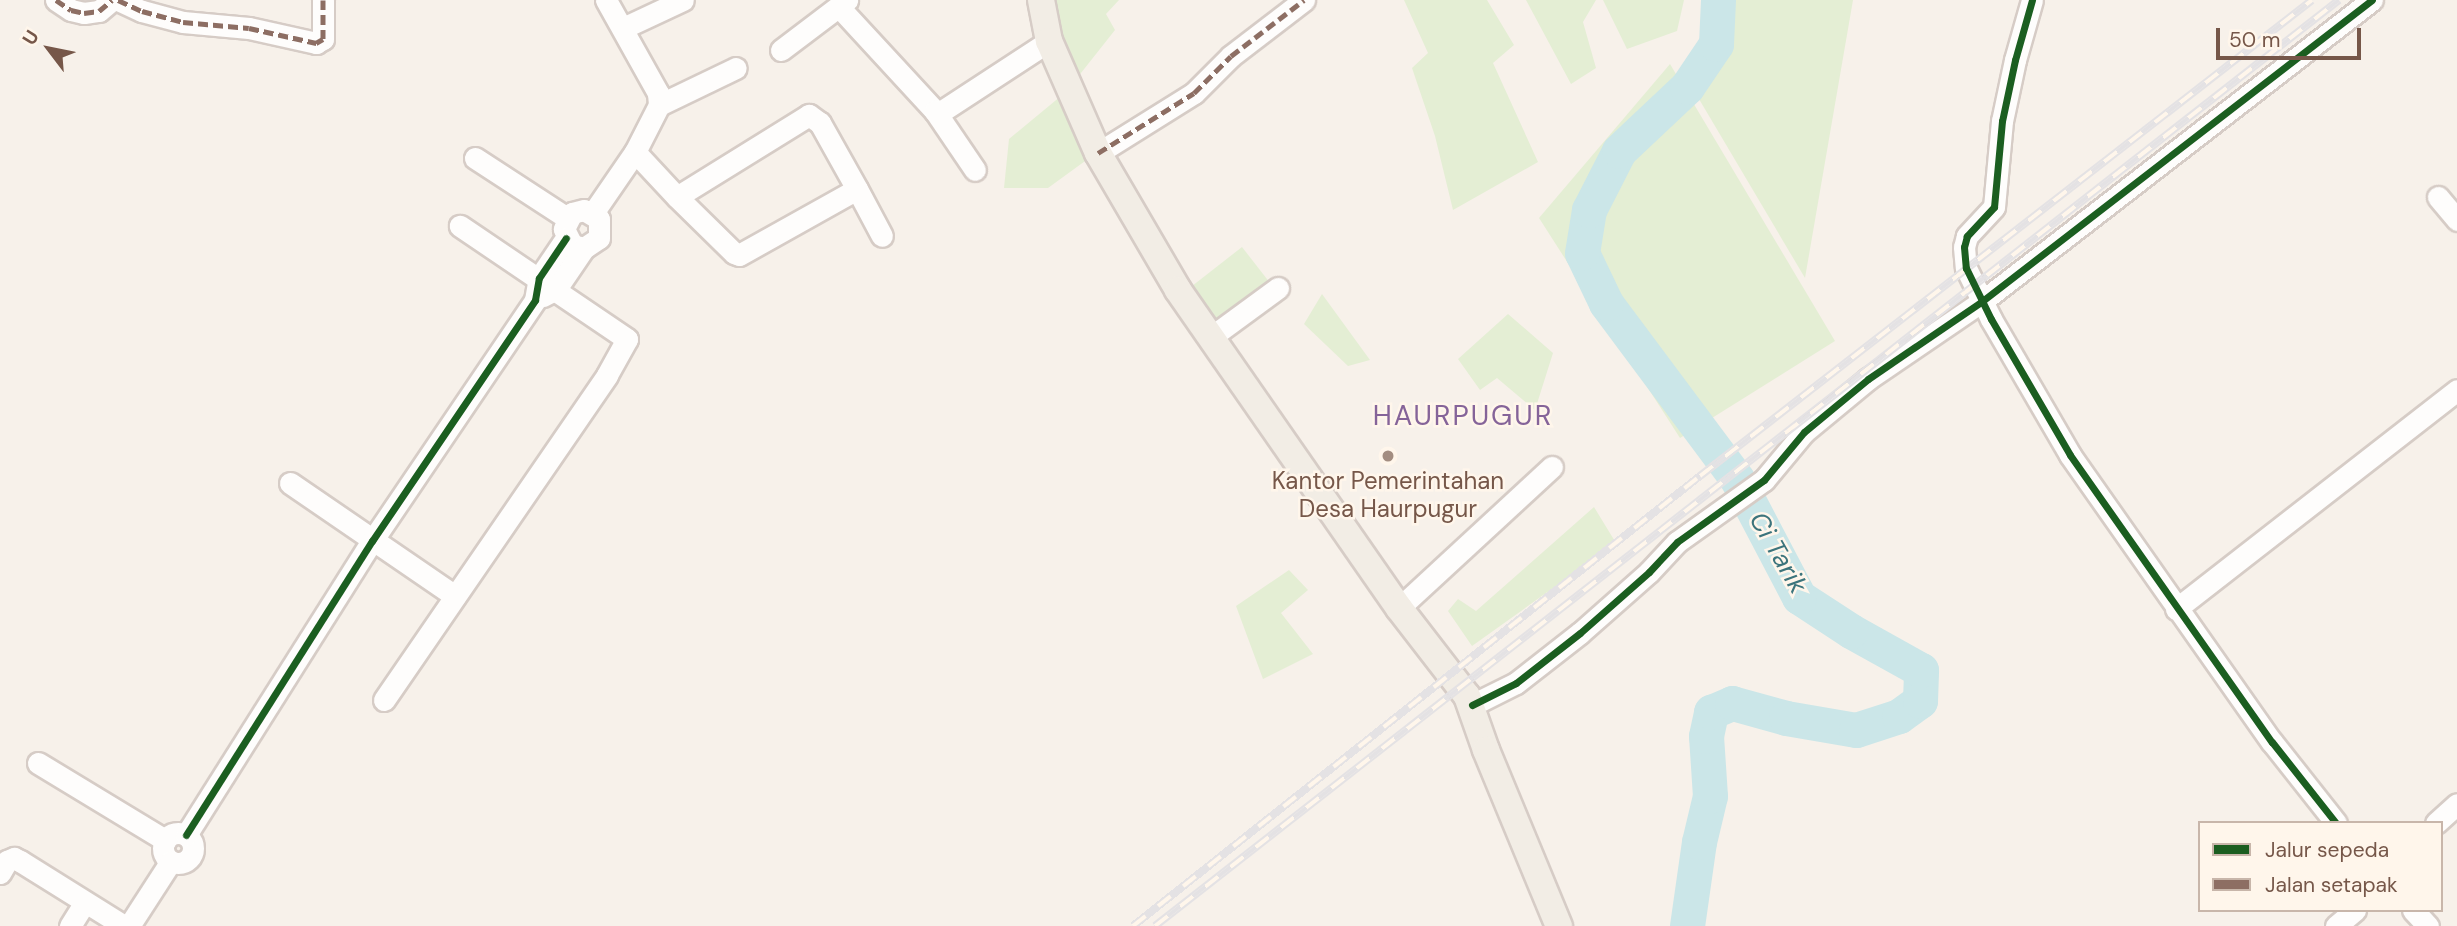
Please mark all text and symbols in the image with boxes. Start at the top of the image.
north arrow [14,14,84,84]
scale bar [2219,14,2364,58]
text: U [17,25,45,50]
text: 50 m [2229,26,2280,54]
district label: HAURPUGUR [1374,399,1552,433]
marker: Kantor Pemerintahan Desa Haurpugur [1380,448,1396,464]
place label: Kantor Pemerintahan Desa Haurpugur [1272,467,1504,523]
water label: Ci Tarik [1742,507,1814,599]
legend [2198,821,2443,912]
text: Jalur sepeda [2265,836,2389,864]
text: Jalan setapak [2265,871,2398,899]

